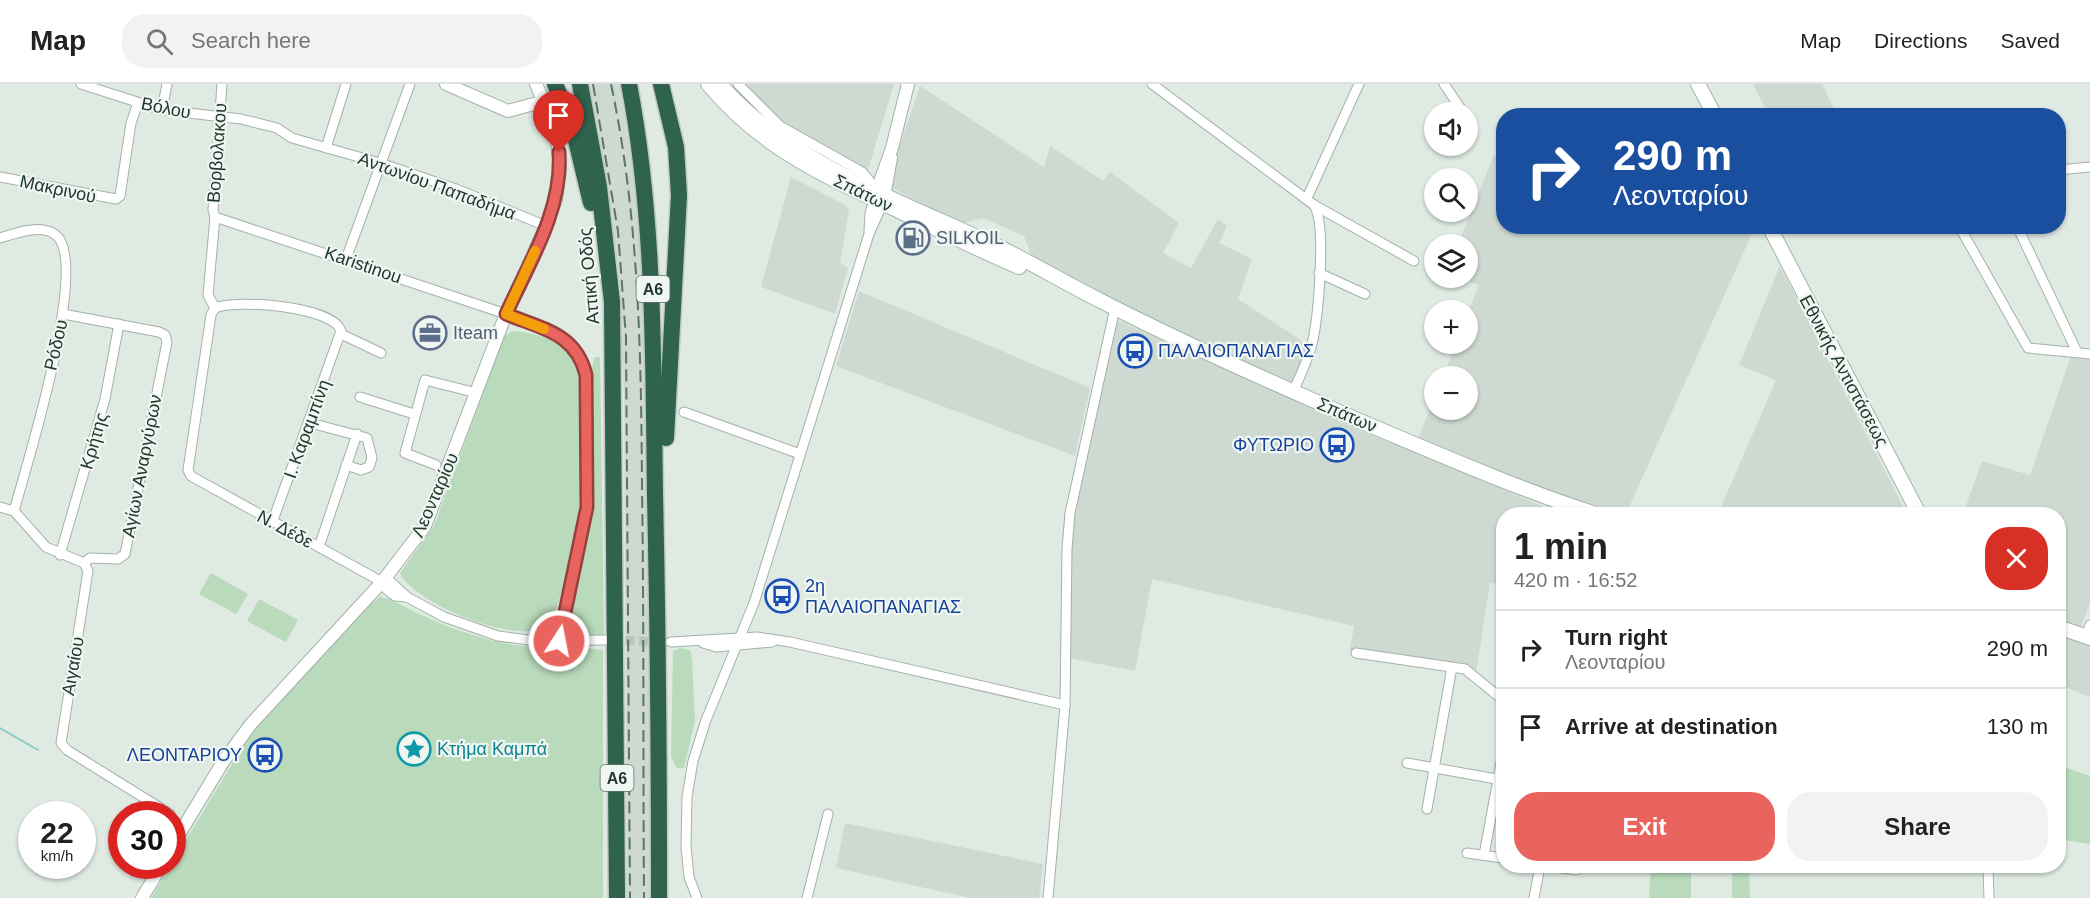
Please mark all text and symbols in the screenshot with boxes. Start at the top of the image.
search box [122,14,542,68]
text: Map [30,25,86,56]
icon: search [143,25,176,58]
text: Search here [191,28,311,53]
text: Map [1800,29,1841,52]
text: Directions [1874,29,1967,52]
text: Saved [2000,29,2060,52]
pin [533,90,584,152]
street label: Βόλου [139,93,193,123]
icon: arrive [542,99,575,132]
street label: Βορβολακου [204,102,230,204]
map controls [1424,102,1478,420]
button: sound [1424,102,1478,156]
icon: right [1514,132,1592,210]
text: 290 m [1613,132,1732,179]
street label: Αντωνίου Παπαδήμα [355,148,519,224]
button: search [1424,168,1478,222]
street label: Σπάτων [830,170,896,216]
street label: Μακρινού [18,171,98,207]
text: Λεονταρίου [1613,181,1749,211]
fuel station icon: SILKOIL [895,220,931,256]
street label: Αττική Οδός [575,227,603,325]
place label: SILKOIL [936,228,1004,248]
button: layers [1424,234,1478,288]
street label: Karistinou [322,243,404,287]
road number: Α6 [636,276,670,302]
street label: Εθνικής Αντιστάσεως [1796,292,1893,450]
button: + [1424,300,1478,354]
office icon: Iteam [412,315,448,351]
street label: Ρόδου [40,317,72,373]
place label: Iteam [453,323,498,343]
bus stop icon: ΠΑΛΑΙΟΠΑΝΑΓΙΑΣ [1117,333,1153,369]
place label: ΠΑΛΑΙΟΠΑΝΑΓΙΑΣ [1158,341,1314,361]
button: − [1424,366,1478,420]
street label: Ι. Καραμπίνη [280,377,334,481]
street label: Αγίων Αναργύρων [118,393,166,539]
street label: Σπάτων [1314,394,1380,436]
street label: Κρήτης [76,410,112,472]
bus stop icon: ΦΥΤΩΡΙΟ [1319,427,1355,463]
place label: ΦΥΤΩΡΙΟ [1233,435,1314,455]
street label: Λεονταρίου [407,450,463,540]
street label: Ν. Δέδε [254,506,316,552]
text: 1 min [1514,526,1608,567]
button: close [1985,527,2048,590]
text: 420 m · 16:52 [1514,569,1637,591]
place label: 2η ΠΑΛΑΙΟΠΑΝΑΓΙΑΣ [805,576,961,617]
bus stop icon: 2η ΠΑΛΑΙΟΠΑΝΑΓΙΑΣ [764,578,800,614]
position arrow [527,609,591,673]
text: Turn right [1565,625,1667,650]
icon: right [1514,633,1547,666]
street label: Αιγαίου [58,635,88,697]
text: 290 m [1987,636,2048,661]
text: Λεονταρίου [1565,651,1665,673]
icon: arrive [1514,711,1547,744]
text: Arrive at destination [1565,714,1778,739]
text: 130 m [1987,714,2048,739]
place icon: Kτήμα Καμπά [396,731,432,767]
bus stop icon: ΛΕΟΝΤΑΡΙΟΥ [247,737,283,773]
place label: Kτήμα Καμπά [437,739,547,759]
place label: ΛΕΟΝΤΑΡΙΟΥ [127,745,242,765]
road number: Α6 [600,765,634,791]
button: Exit [1514,792,1775,861]
button: Share [1787,792,2048,861]
speed limit sign: 30 [108,801,186,879]
text: 22 [40,816,74,849]
text: km/h [41,847,73,864]

